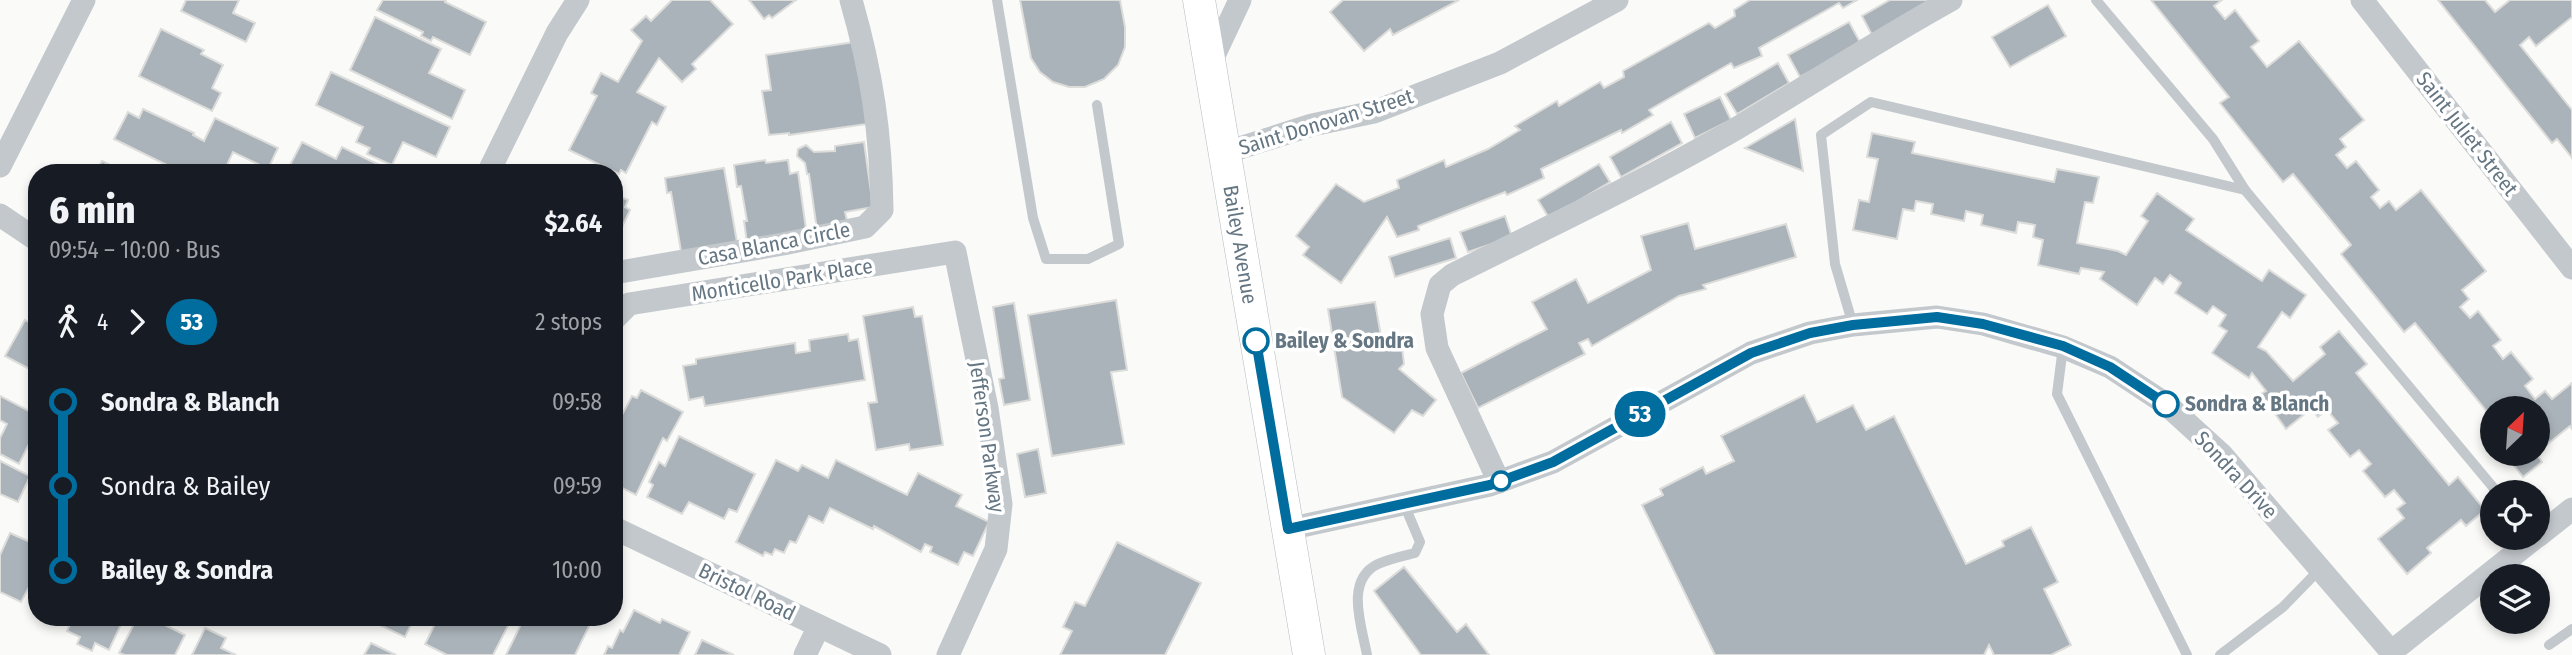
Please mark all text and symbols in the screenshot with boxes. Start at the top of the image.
street label: Saint Juliet Street [2411,67,2524,201]
street label: Saint Donovan Street [1236,83,1417,161]
street label: Bailey Avenue [1217,183,1263,306]
text: 6 min [49,187,135,233]
text: $2.64 [545,208,602,239]
street label: Casa Blanca Circle [696,217,852,271]
text: 09:54 – 10:00 · Bus [49,236,220,264]
street label: Monticello Park Place [690,253,874,307]
icon: walk [49,303,87,341]
icon: forward [118,303,156,341]
text: 4 [97,308,108,336]
text: 53 [180,308,203,336]
text: 2 stops [535,308,602,336]
marker: Bailey & Sondra [1243,328,1269,354]
place label: Bailey & Sondra [1275,328,1414,354]
street label: Jefferson Parkway [964,360,1011,515]
text: Sondra & Blanch [101,387,280,418]
text: 09:58 [552,388,602,416]
line badge: 53 [1608,391,1672,437]
marker: Sondra & Blanch [2153,391,2179,417]
place label: Sondra & Blanch [2185,391,2329,417]
north arrow [2480,396,2550,466]
map controls [2480,396,2550,634]
text: 53 [1629,400,1651,428]
street label: Sondra Drive [2189,426,2283,524]
text: Sondra & Bailey [101,471,270,502]
unlabelled marker [1491,471,1511,491]
text: 09:59 [553,472,602,500]
button: locate [2480,480,2550,550]
text: Bailey & Sondra [101,555,273,586]
text: 10:00 [552,556,602,584]
street label: Bristol Road [694,557,800,627]
button: layers [2480,564,2550,634]

